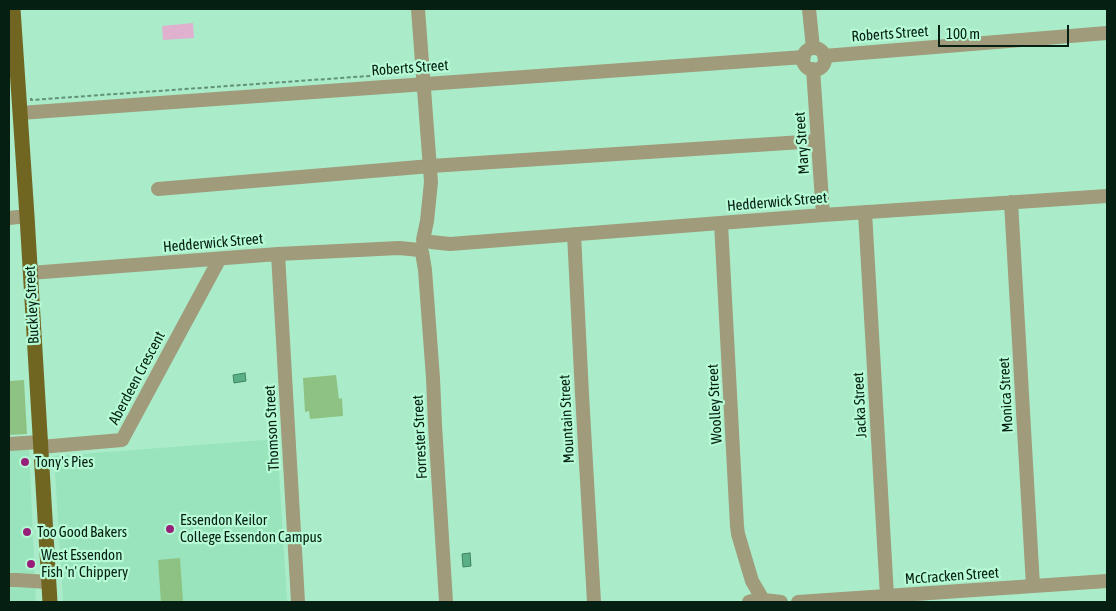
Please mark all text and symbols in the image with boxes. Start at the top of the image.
scale bar [941,15,1072,47]
street label: Roberts Street [851,22,929,46]
text: 100 m [946,25,980,42]
street label: Roberts Street [371,56,449,80]
street label: Mary Street [791,111,813,175]
street label: Hedderwick Street [726,189,828,215]
street label: Hedderwick Street [162,230,264,256]
street label: Buckley Street [21,266,43,344]
street label: Aberdeen Crescent [105,328,169,428]
street label: Monica Street [995,357,1017,433]
street label: Woolley Street [704,364,726,444]
street label: Jacka Street [849,372,871,438]
street label: Mountain Street [556,374,578,464]
street label: Thomson Street [261,385,283,471]
street label: Forrester Street [409,395,431,479]
place label: Tony's Pies [35,453,94,471]
marker: Tony's Pies [19,456,31,468]
place label: Essendon Keilor College Essendon Campus [180,511,322,546]
place label: Too Good Bakers [37,523,127,541]
marker: Essendon Keilor College Essendon Campus [164,523,176,535]
marker: Too Good Bakers [21,526,33,538]
place label: West Essendon Fish 'n' Chippery [41,546,128,581]
marker: West Essendon Fish 'n' Chippery [25,558,37,570]
street label: McCracken Street [904,564,1000,588]

